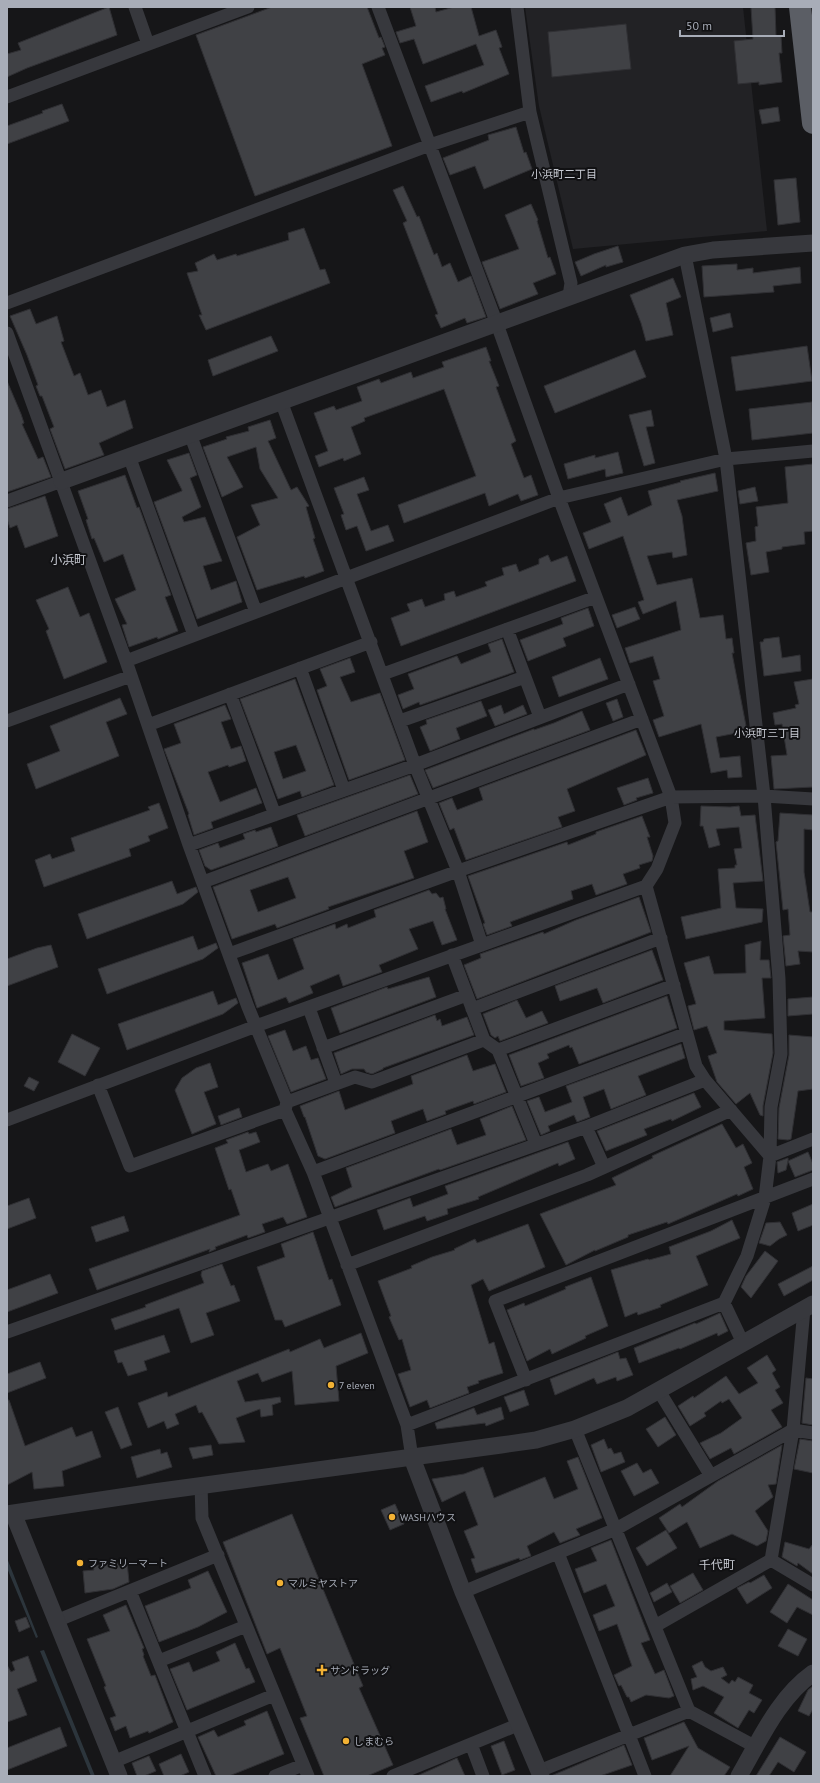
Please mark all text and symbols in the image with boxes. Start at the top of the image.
scale bar [680,12,784,38]
text: 50 m [686,18,712,33]
district label: 小浜町二丁目 [531,167,597,181]
district label: 小浜町 [50,552,86,567]
district label: 小浜町三丁目 [734,726,800,740]
place label: 7 eleven [339,1379,375,1392]
marker: 7 eleven [326,1380,336,1390]
place label: WASHハウス [400,1511,456,1524]
marker: WASHハウス [387,1512,397,1522]
place label: ファミリーマート [88,1557,168,1570]
district label: 千代町 [699,1557,735,1572]
marker: ファミリーマート [75,1558,85,1568]
place label: マルミヤストア [288,1577,358,1590]
marker: マルミヤストア [275,1578,285,1588]
place label: サンドラッグ [330,1664,390,1677]
marker: サンドラッグ [317,1665,327,1675]
place label: しまむら [354,1735,394,1748]
marker: しまむら [341,1736,351,1746]

